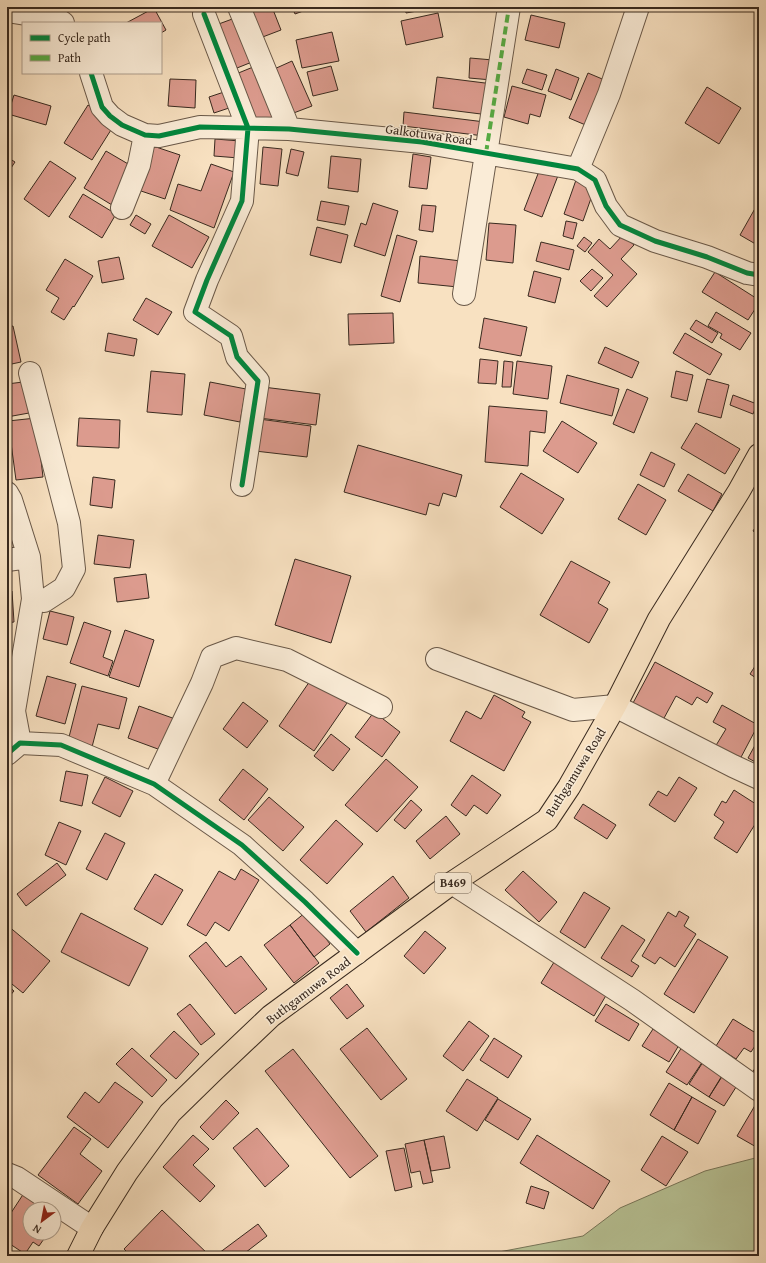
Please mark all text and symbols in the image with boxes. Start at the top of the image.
legend [22,22,162,74]
text: Cycle path [58,29,111,46]
text: Path [58,49,81,66]
street label: Galkotuwa Road [384,119,474,150]
street label: Buthgamuwa Road [540,724,610,820]
road number: B469 [435,873,471,893]
street label: Buthgamuwa Road [262,952,355,1029]
north arrow [22,1201,62,1241]
text: N [29,1220,44,1238]

